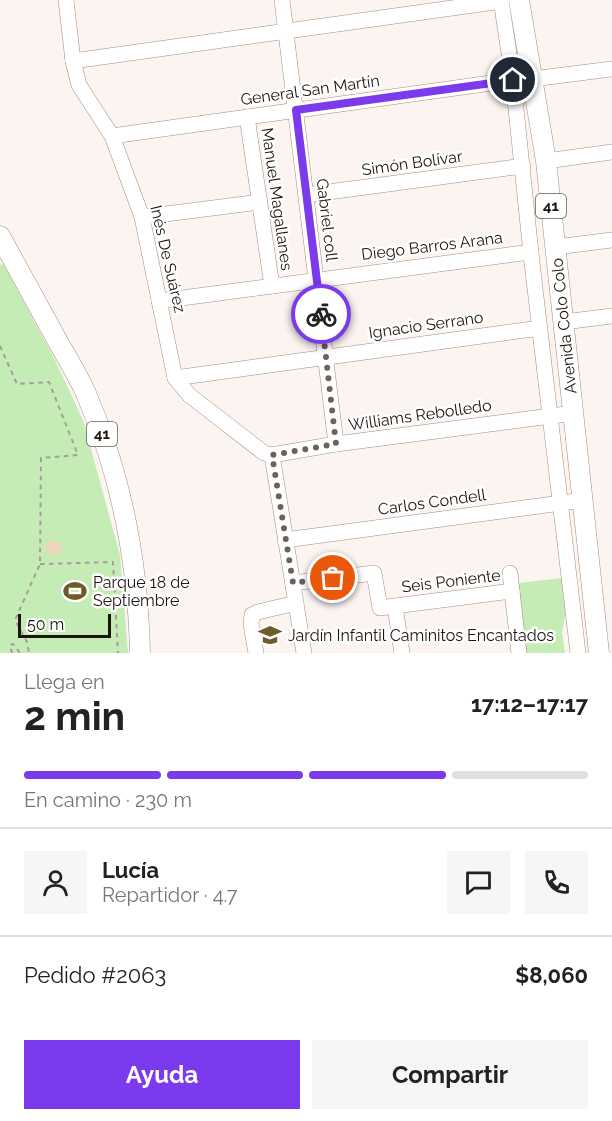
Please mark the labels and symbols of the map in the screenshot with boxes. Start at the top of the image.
pin [487,54,538,105]
street label: General San Martín [239,71,381,109]
street label: Manuel Magallanes [258,126,296,272]
street label: Simón Bolívar [360,146,464,179]
street label: Gabriel coll [312,177,342,263]
road number: 41 [536,194,566,218]
street label: Inés De Suárez [146,203,190,315]
street label: Diego Barros Arana [360,228,504,264]
street label: Avenida Colo Colo [547,257,581,395]
courier [291,284,351,344]
street label: Ignacio Serrano [367,308,485,342]
street label: Williams Rebolledo [347,396,493,434]
road number: 41 [87,422,117,446]
street label: Carlos Condell [377,485,488,519]
pin [307,552,358,603]
street label: Seis Poniente [400,565,502,597]
place label: Parque 18 de Septiembre [93,573,190,610]
sports icon: Parque 18 de Septiembre [62,578,88,604]
scale bar [18,611,111,638]
school or university icon: Jardín Infantil Caminitos Encantados [257,622,283,648]
place label: Jardín Infantil Caminitos Encantados [288,626,554,645]

